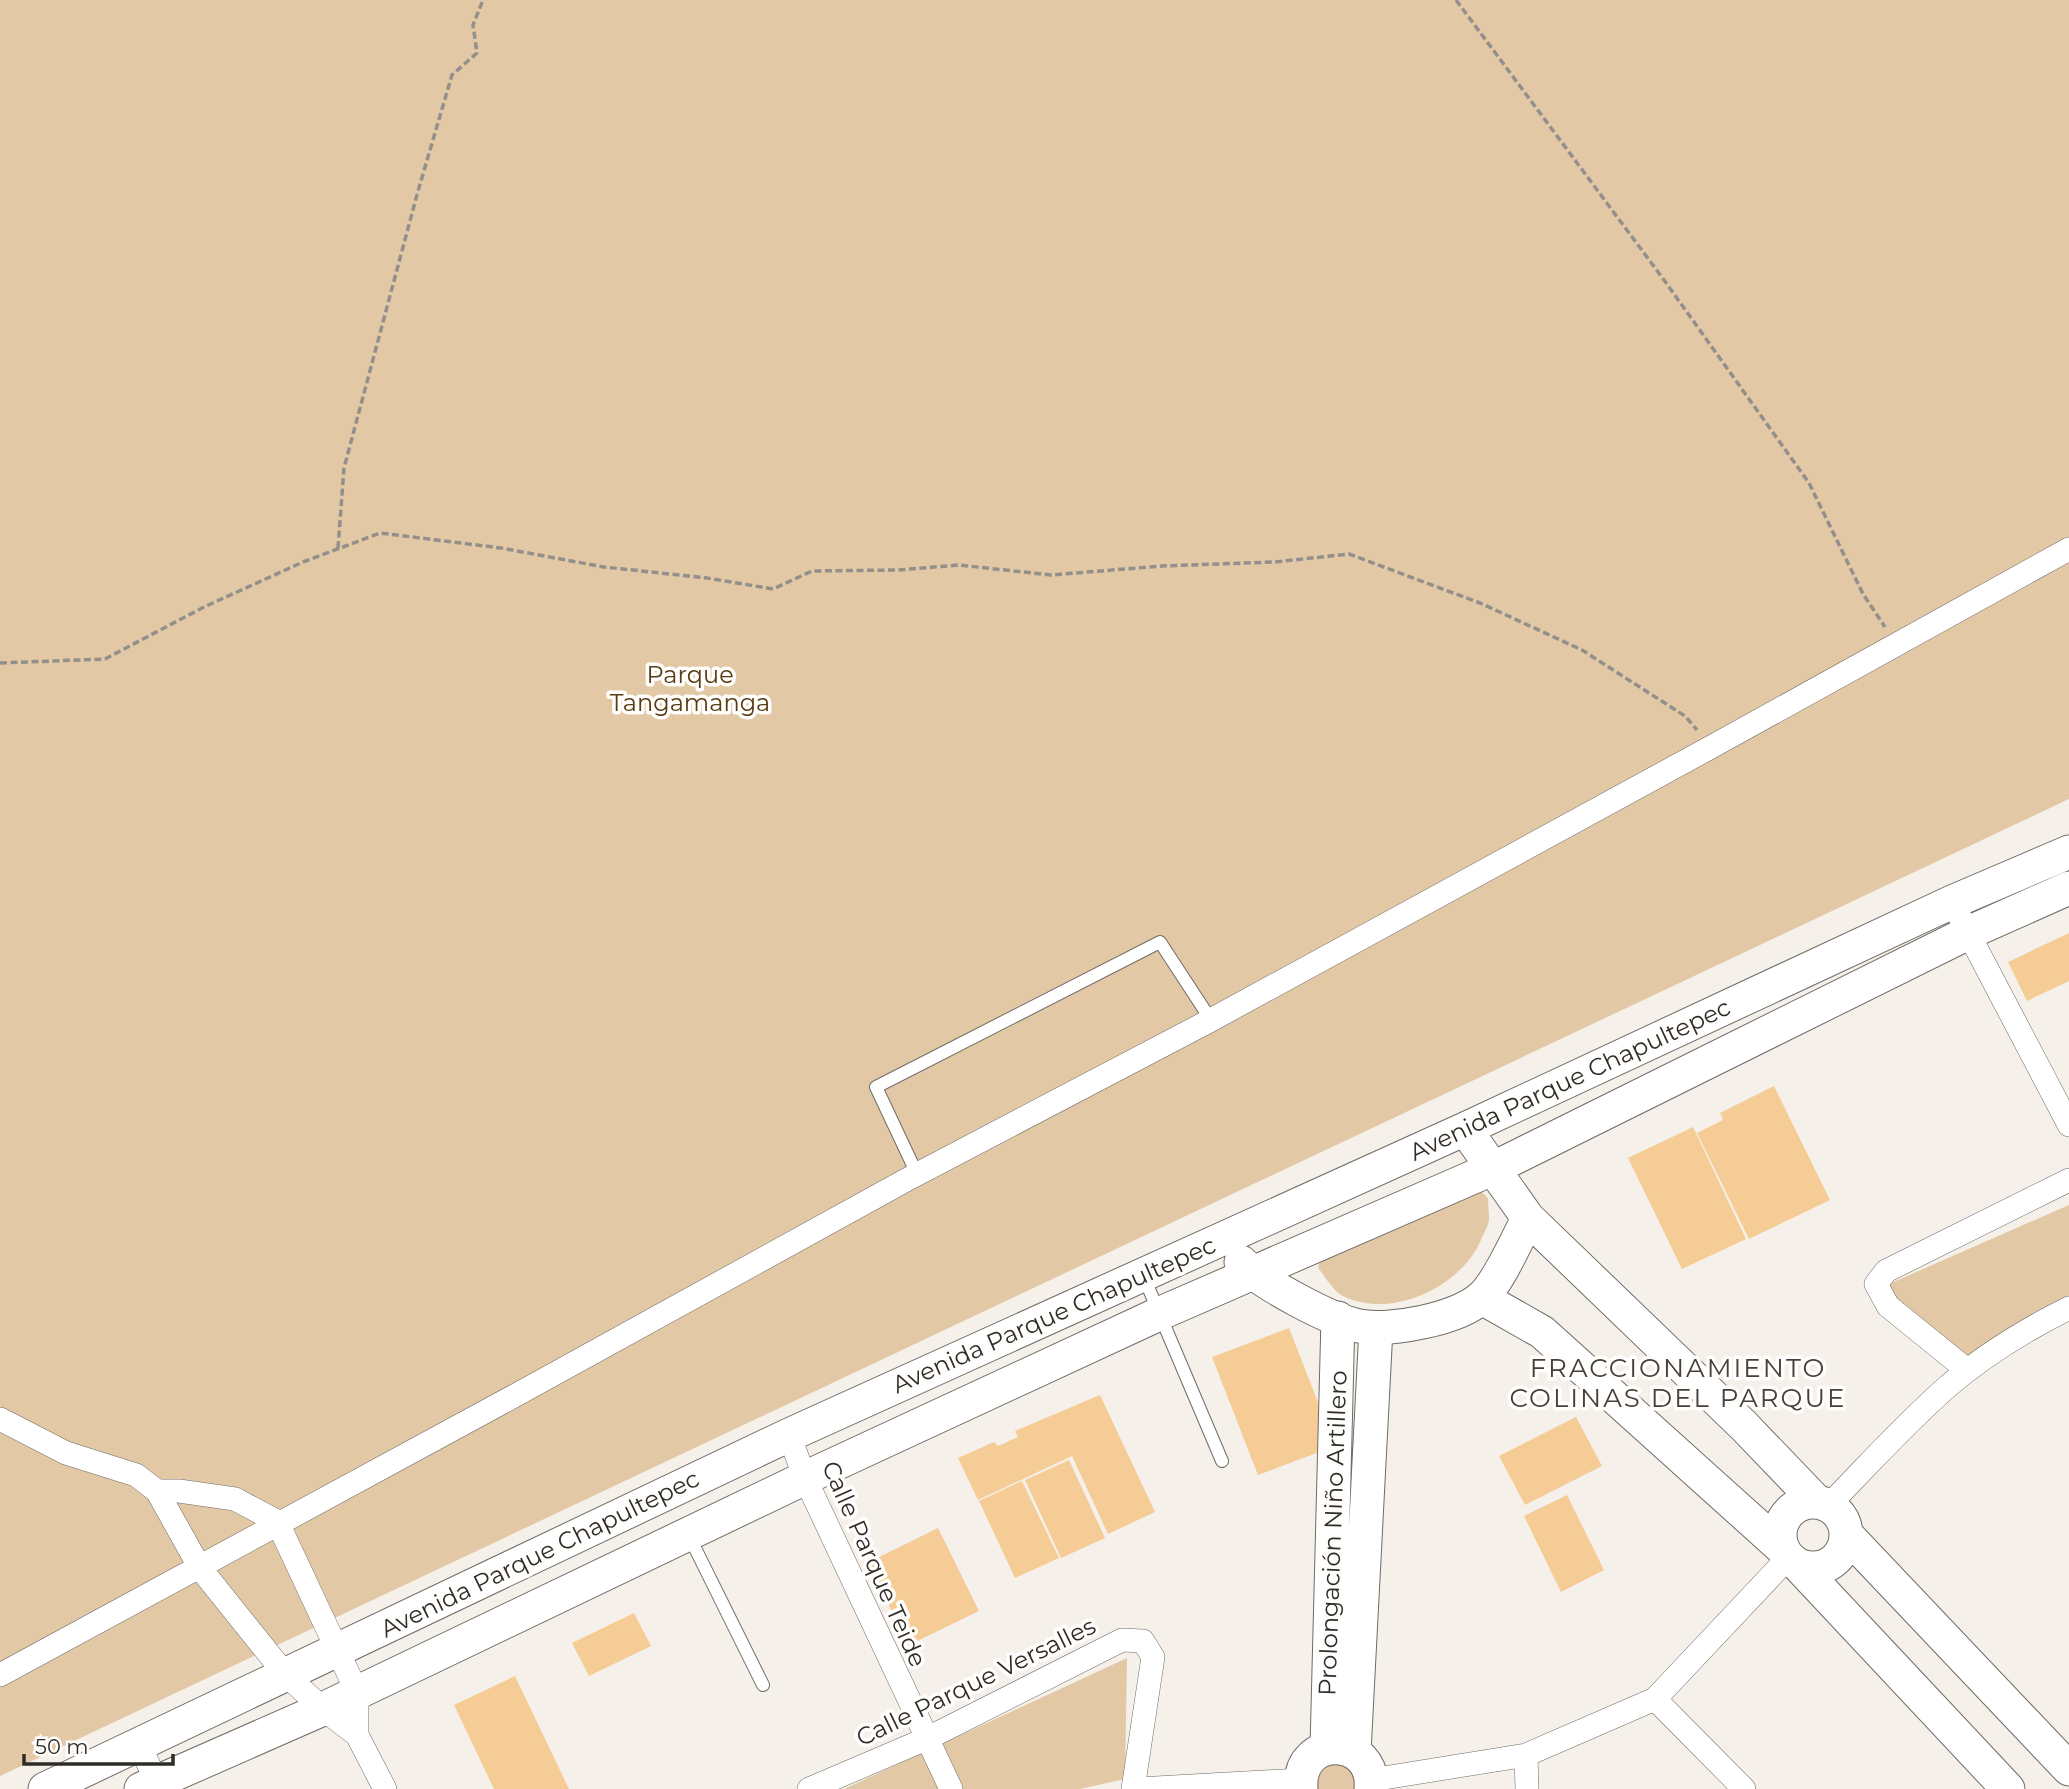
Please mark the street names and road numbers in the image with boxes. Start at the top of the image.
street label: Avenida Parque Chapultepec [1405,992,1735,1167]
street label: Avenida Parque Chapultepec [888,1230,1220,1399]
street label: Prolongación Niño Artillero [1312,1370,1353,1696]
street label: Calle Parque Teide [816,1456,933,1671]
street label: Avenida Parque Chapultepec [376,1464,704,1643]
street label: Calle Parque Versalles [851,1611,1100,1752]

